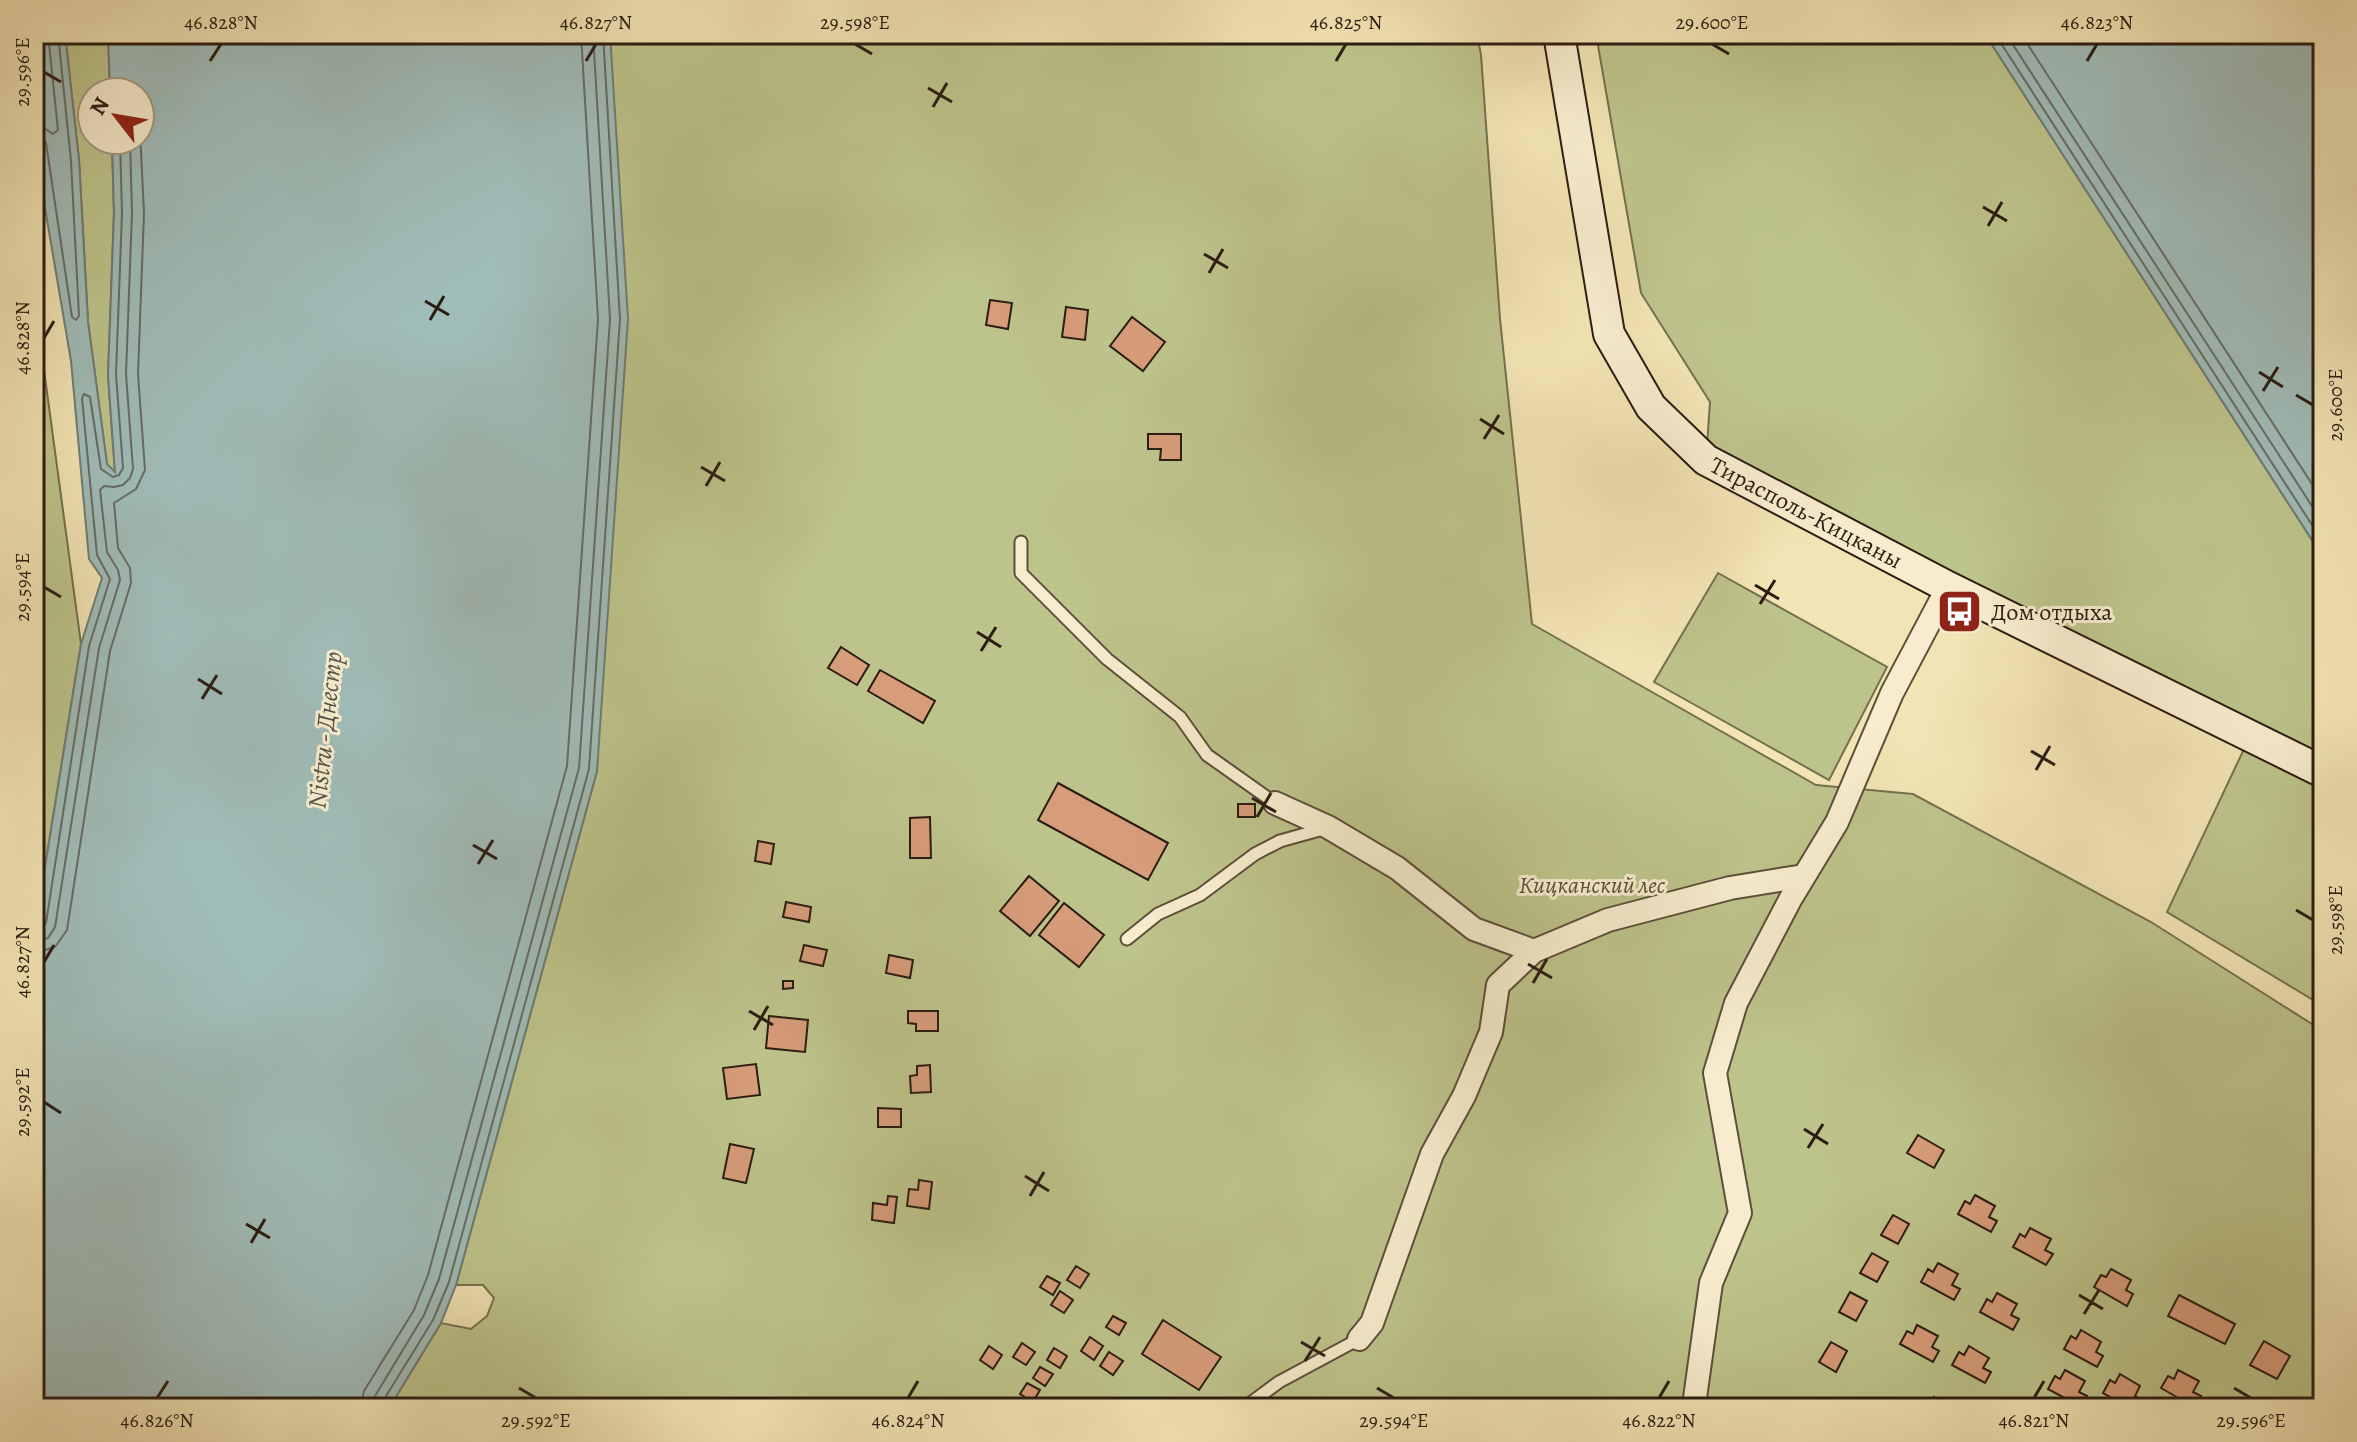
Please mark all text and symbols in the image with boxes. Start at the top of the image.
text: 46.828°N [184,9,258,36]
text: 46.827°N [560,9,632,36]
text: 29.598°E [820,9,890,36]
text: 46.825°N [1310,9,1382,36]
text: 29.600°E [1675,9,1749,36]
text: 46.823°N [2061,9,2133,36]
text: 29.596°E [9,37,36,107]
north arrow [76,76,156,156]
text: N [83,92,117,121]
text: 46.828°N [9,301,36,375]
text: 29.600°E [2322,368,2349,442]
street label: Тирасполь-Кицканы [1705,449,1908,576]
text: 29.594°E [9,552,36,622]
bus stop icon: Дом отдыха [1936,588,1984,636]
place label: Дом отдыха [1991,596,2112,628]
water label: Nistru - Днестр [299,650,351,810]
park label: Кицканский лес [1519,869,1666,901]
text: 29.598°E [2322,885,2349,955]
text: 46.827°N [9,926,36,998]
text: 29.592°E [9,1067,36,1137]
text: 46.826°N [120,1407,194,1434]
text: 29.592°E [501,1407,571,1434]
text: 46.824°N [871,1407,945,1434]
text: 29.594°E [1359,1407,1429,1434]
text: 46.822°N [1622,1407,1696,1434]
text: 46.821°N [1999,1407,2069,1434]
text: 29.596°E [2216,1407,2286,1434]

